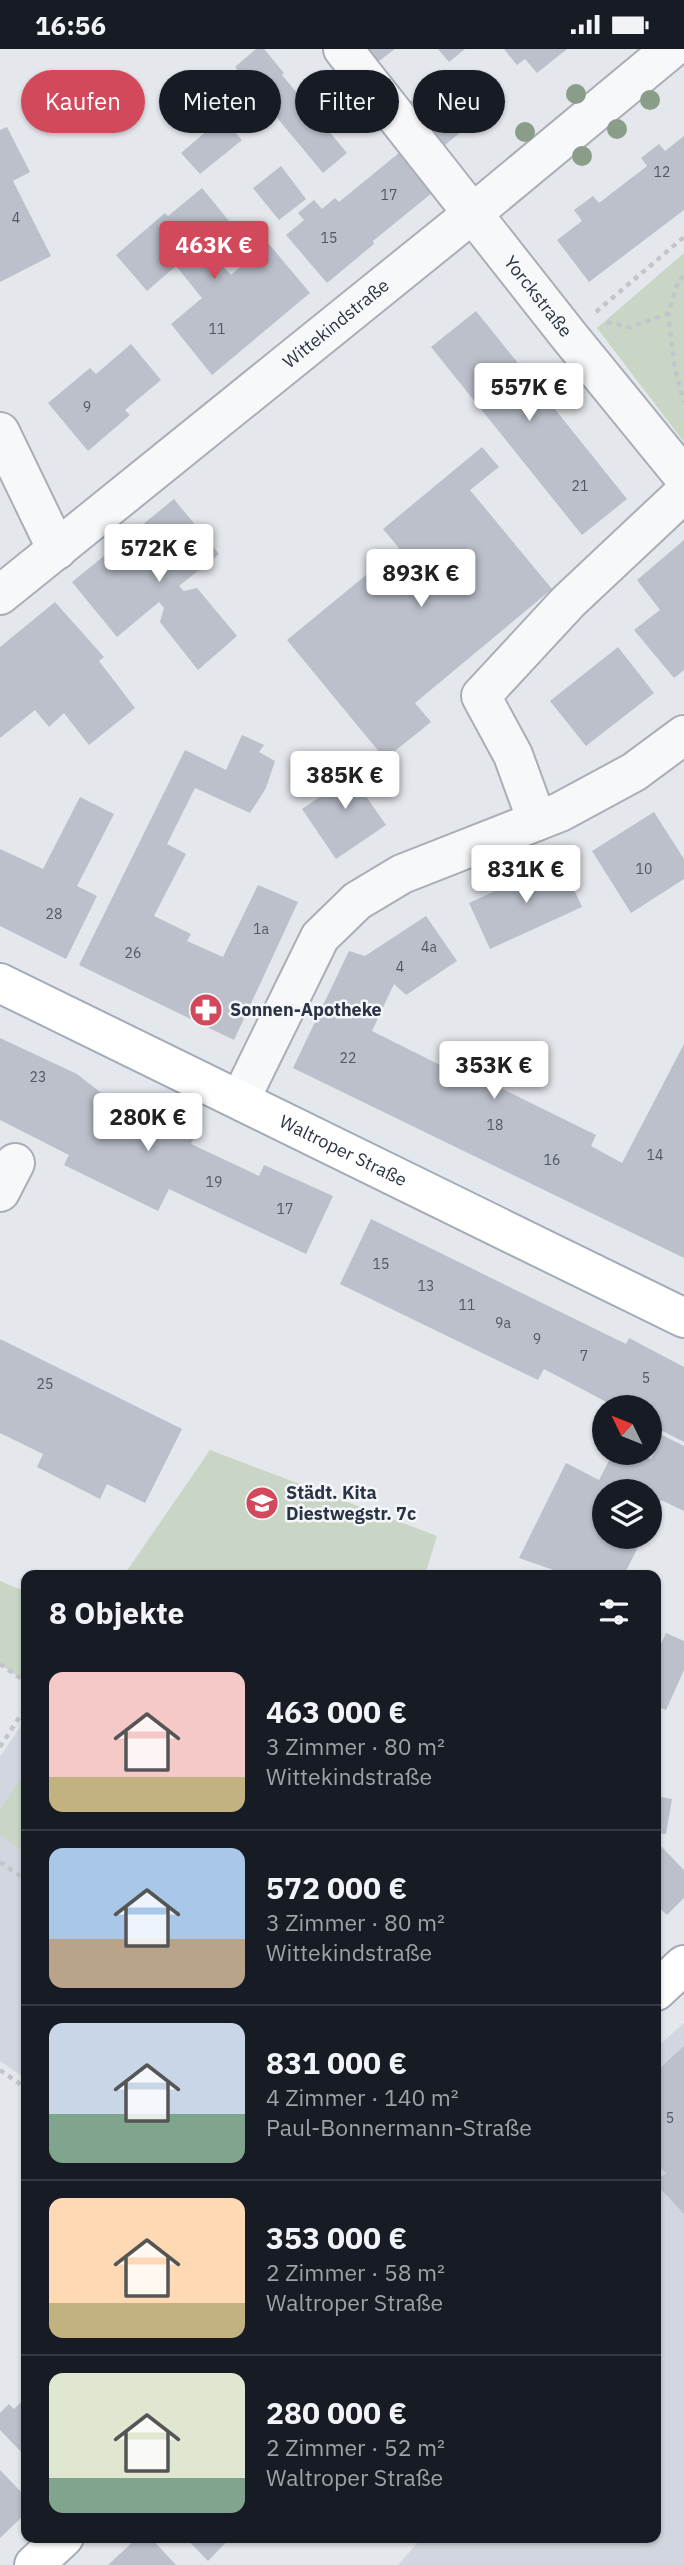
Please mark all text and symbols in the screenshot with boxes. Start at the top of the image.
text: 16:56 [35,8,106,42]
chip: Kaufen [21,70,145,133]
chip: Mieten [159,70,281,133]
chip: Filter [295,70,399,133]
chip: Neu [413,70,505,133]
house number: 12 [654,163,670,181]
house number: 17 [381,186,397,204]
house number: 4 [12,209,20,227]
pin: 463K € [157,222,271,281]
text: 463K € [175,229,253,259]
house number: 15 [321,229,337,247]
street label: Yorckstraße [499,251,577,342]
street label: Wittekindstraße [278,273,394,373]
house number: 11 [209,320,225,338]
pin: 557K € [472,363,586,423]
text: 557K € [490,371,568,401]
house number: 9 [83,398,91,416]
house number: 21 [572,477,588,495]
pin: 572K € [102,525,216,584]
text: 572K € [120,532,198,562]
pin: 893K € [364,549,478,609]
text: 893K € [382,557,460,587]
pin: 385K € [288,751,402,811]
text: 385K € [306,759,384,789]
pin: 831K € [469,845,583,905]
text: 831K € [487,853,565,883]
house number: 10 [636,860,652,878]
house number: 28 [46,905,62,923]
house number: 1a [253,920,269,938]
house number: 4a [421,938,437,956]
house number: 26 [125,944,141,962]
house number: 4 [396,958,404,976]
pharmacy icon: Sonnen-Apotheke [187,991,225,1029]
place label: Sonnen-Apotheke [230,998,382,1021]
pin: 353K € [437,1041,551,1101]
house number: 22 [340,1049,356,1067]
text: 353K € [455,1049,533,1079]
house number: 23 [30,1068,46,1086]
pin: 280K € [91,1093,205,1153]
text: 280K € [109,1101,187,1131]
street label: Waltroper Straße [276,1110,411,1191]
house number: 18 [487,1116,503,1134]
house number: 14 [647,1146,663,1164]
house number: 16 [544,1151,560,1169]
house number: 19 [206,1173,222,1191]
house number: 17 [277,1200,293,1218]
house number: 15 [373,1255,389,1273]
house number: 13 [418,1277,434,1295]
house number: 11 [459,1296,475,1314]
house number: 9a [495,1314,511,1332]
house number: 9 [533,1330,541,1348]
house number: 7 [580,1347,588,1365]
house number: 5 [642,1369,650,1387]
house number: 25 [37,1375,53,1393]
north arrow [592,1395,662,1465]
map controls [592,1395,662,1549]
button: layers [592,1479,662,1549]
place label: Städt. Kita Diestwegstr. 7c [286,1481,416,1525]
school or university icon: Städt. Kita Diestwegstr. 7c [243,1484,281,1522]
text: 8 Objekte [49,1593,184,1632]
icon: filters [595,1593,633,1631]
text: 463 000 € [266,1692,407,1731]
icon: home [105,1700,189,1784]
text: 3 Zimmer · 80 m² [266,1731,445,1761]
text: Wittekindstraße [266,1761,432,1791]
text: 572 000 € [266,1868,407,1907]
icon: home [105,1876,189,1960]
text: 3 Zimmer · 80 m² [266,1907,445,1937]
text: Wittekindstraße [266,1937,432,1967]
text: 831 000 € [266,2043,407,2082]
icon: home [105,2051,189,2135]
text: 4 Zimmer · 140 m² [266,2082,459,2112]
house number: 5 [666,2109,674,2127]
text: Paul-Bonnermann-Straße [266,2112,532,2142]
text: 353 000 € [266,2218,407,2257]
icon: home [105,2226,189,2310]
text: 2 Zimmer · 58 m² [266,2257,445,2287]
text: Waltroper Straße [266,2287,443,2317]
text: 280 000 € [266,2393,407,2432]
icon: home [105,2401,189,2485]
text: 2 Zimmer · 52 m² [266,2432,445,2462]
text: Waltroper Straße [266,2462,443,2492]

